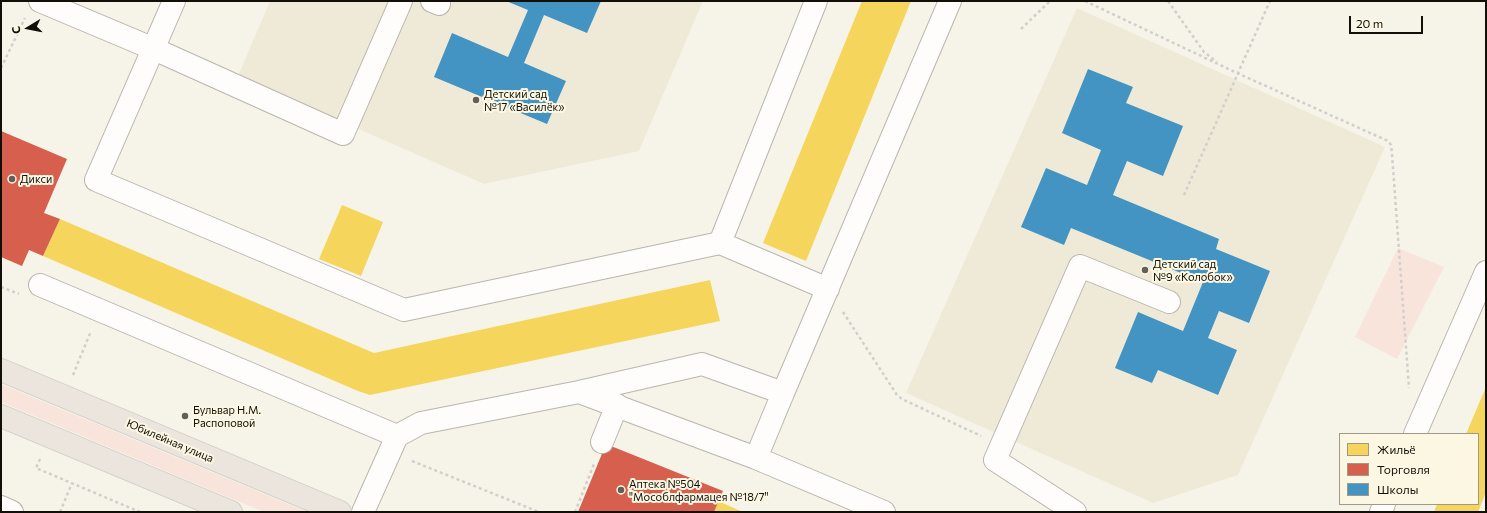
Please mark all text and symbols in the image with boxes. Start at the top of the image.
north arrow [8,8,48,48]
scale bar [1351,8,1425,34]
text: 20 m [1356,16,1383,30]
text: С [9,25,23,35]
place label: Детский сад №17 «Василёк» [484,87,565,113]
marker: Детский сад №17 «Василёк» [471,95,481,105]
place label: Дикси [20,172,52,186]
marker: Дикси [7,174,17,184]
place label: Детский сад №9 «Колобок» [1153,257,1233,283]
marker: Детский сад №9 «Колобок» [1140,265,1150,275]
place label: Бульвар Н.М. Распоповой [193,403,261,429]
marker: Бульвар Н.М. Распоповой [180,411,190,421]
street label: Юбилейная улица [124,417,216,465]
legend [1339,433,1479,505]
text: Жильё [1377,442,1416,456]
text: Торговля [1377,462,1430,476]
place label: Аптека №504 "Мособлфармацея №18/7" [629,477,769,503]
text: Школы [1377,482,1418,496]
marker: Аптека №504 "Мособлфармацея №18/7" [616,485,626,495]

